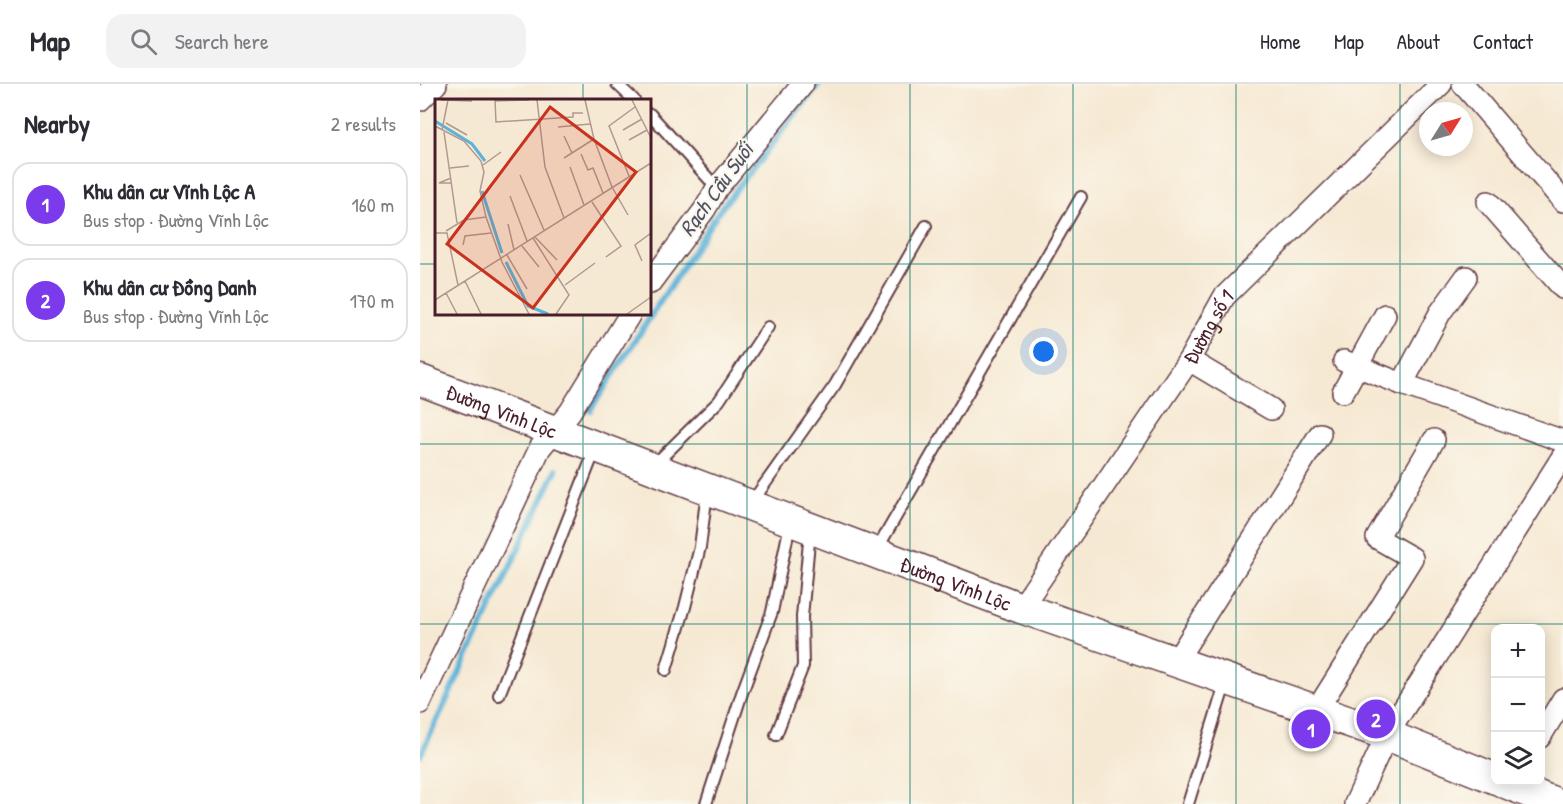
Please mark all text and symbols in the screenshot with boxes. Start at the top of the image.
search box [106,14,526,68]
text: Map [30,22,70,60]
icon: search [127,25,160,58]
text: Search here [175,26,269,56]
text: Home [1260,27,1301,56]
text: Map [1334,27,1364,56]
text: About [1397,27,1440,56]
text: Contact [1473,27,1533,56]
inset map [435,99,651,315]
north arrow [1419,102,1473,156]
text: Nearby [24,106,90,141]
text: 2 results [331,110,396,137]
water label: Rạch Cầu Suối [672,135,761,242]
text: Khu dân cư Vĩnh Lộc A [83,176,255,206]
text: 1 [42,191,49,218]
text: 160 m [352,191,394,218]
text: Bus stop · Đường Vĩnh Lộc [83,206,268,233]
text: Khu dân cư Đồng Danh [83,272,256,302]
street label: Đường số 1 [1175,282,1239,369]
text: 2 [41,287,50,314]
text: 170 m [350,287,394,314]
text: Bus stop · Đường Vĩnh Lộc [83,302,268,329]
your location [1029,337,1058,366]
street label: Đường Vĩnh Lộc [442,377,562,445]
street label: Đường Vĩnh Lộc [896,549,1016,618]
map controls [1491,624,1545,786]
button: + [1491,624,1545,678]
button: − [1491,678,1545,732]
pin: 2 [1356,696,1396,742]
pin: 1 [1292,706,1330,752]
button: layers [1491,732,1545,786]

